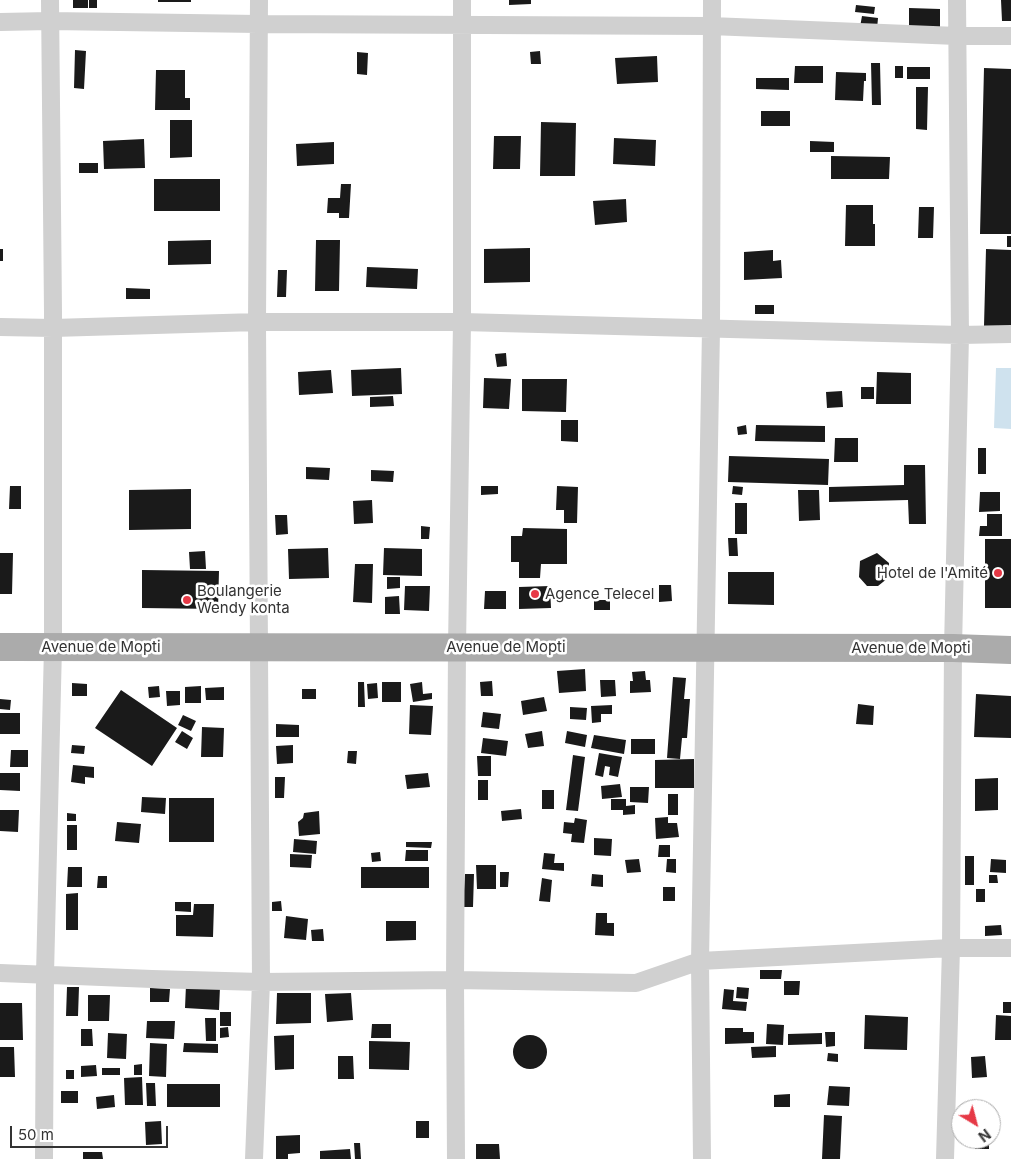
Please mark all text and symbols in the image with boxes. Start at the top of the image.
place label: Hotel de l'Amité [877,564,988,582]
marker: Hotel de l'Amité [992,567,1004,579]
place label: Boulangerie Wendy konta [197,582,290,617]
place label: Agence Telecel [545,585,654,603]
marker: Agence Telecel [529,588,541,600]
marker: Boulangerie Wendy konta [181,594,193,606]
street label: Avenue de Mopti [41,638,161,656]
street label: Avenue de Mopti [446,638,566,656]
street label: Avenue de Mopti [851,639,971,657]
north arrow [951,1099,1001,1149]
scale bar [12,1116,170,1148]
text: 50 m [18,1125,54,1144]
text: N [975,1126,994,1146]

